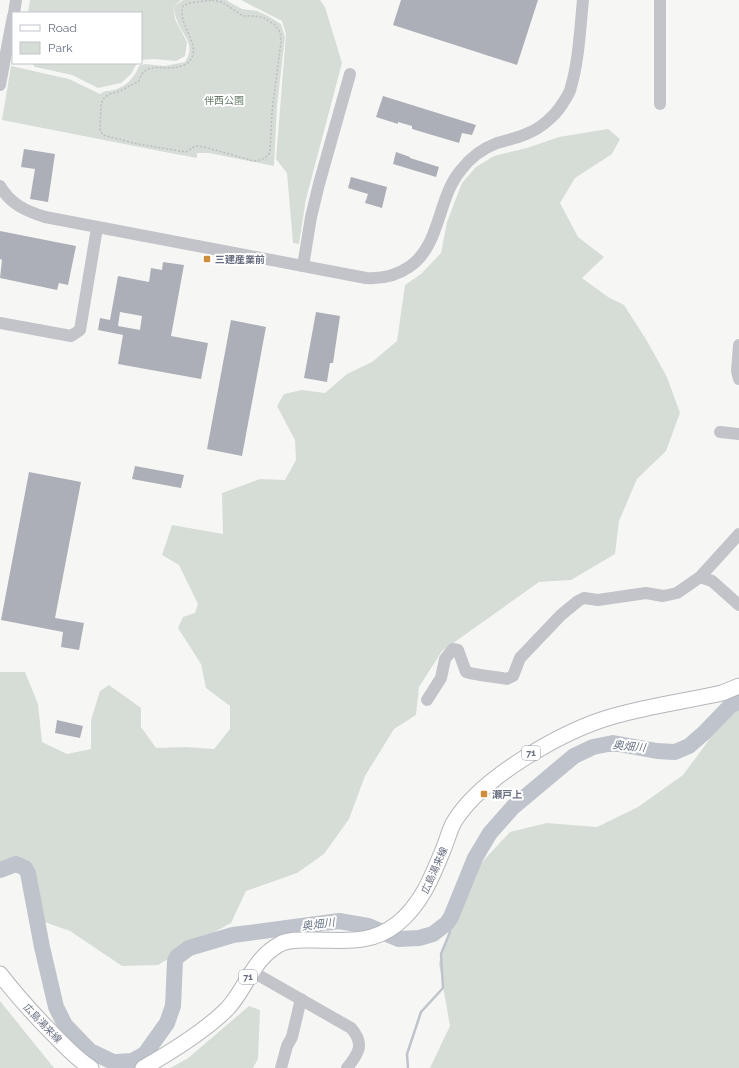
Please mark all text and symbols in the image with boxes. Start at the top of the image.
legend [12,12,142,64]
text: Road [48,21,77,35]
text: Park [48,41,73,55]
park label: 伴西公園 [204,95,244,106]
marker: 三建産業前 [202,254,212,264]
place label: 三建産業前 [215,254,265,265]
water label: 奥畑川 [612,738,647,755]
road number: 71 [522,746,540,760]
marker: 瀬戸上 [479,789,489,799]
place label: 瀬戸上 [492,789,522,800]
street label: 広島湯来線 [419,845,450,895]
water label: 奥畑川 [301,916,336,933]
road number: 71 [239,970,257,984]
street label: 広島湯来線 [21,1002,64,1045]

